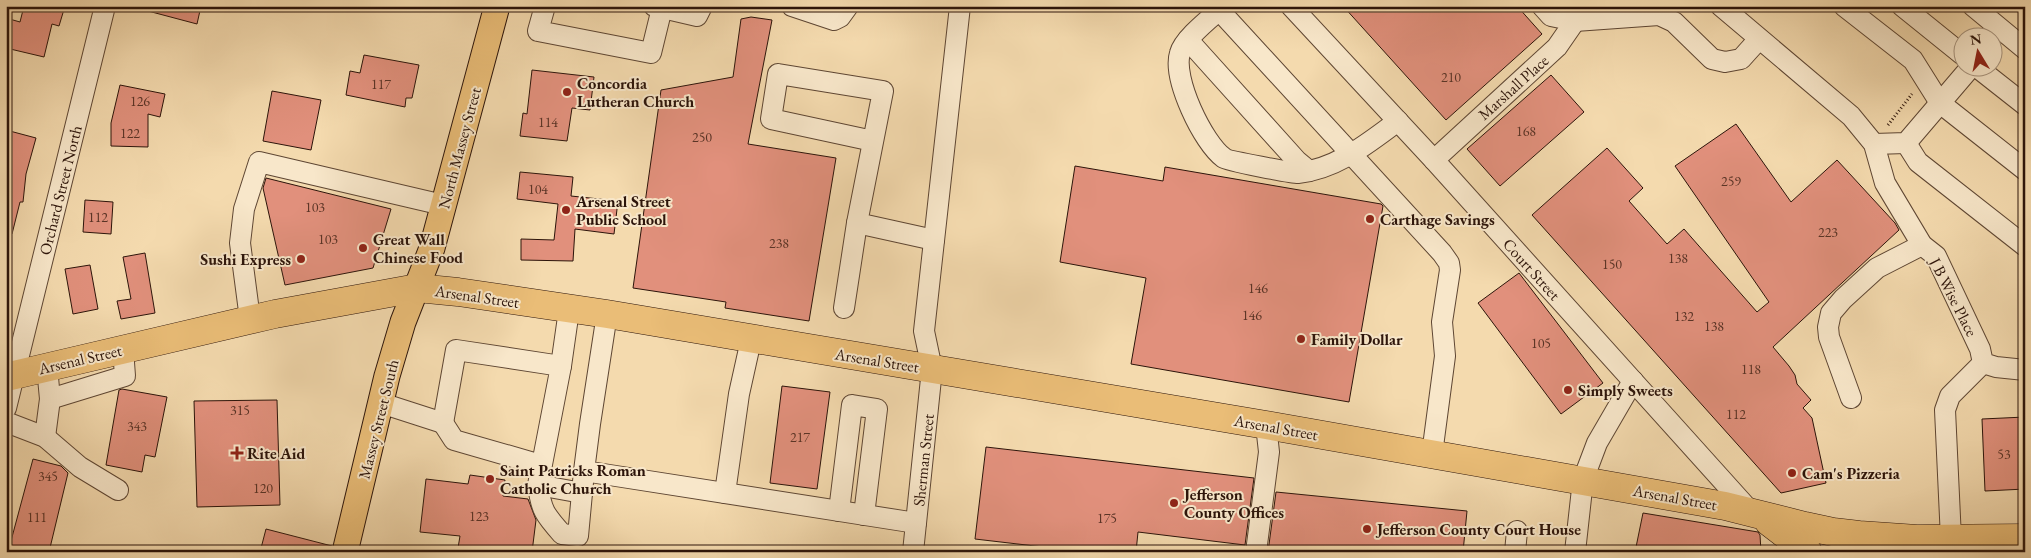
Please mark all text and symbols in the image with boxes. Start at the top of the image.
north arrow [1954,28,2004,78]
text: N [1969,29,1984,49]
street label: Marshall Place [1474,50,1553,125]
house number: 210 [1441,68,1461,86]
place label: Concordia Lutheran Church [577,73,694,112]
house number: 117 [371,75,391,93]
street label: North Massey Street [433,85,486,211]
marker: Concordia Lutheran Church [561,86,573,98]
house number: 126 [130,92,150,110]
house number: 114 [538,113,558,131]
house number: 168 [1516,122,1536,140]
street label: Orchard Street North [34,123,87,257]
house number: 122 [120,124,140,142]
house number: 250 [692,128,712,146]
house number: 259 [1721,172,1741,190]
house number: 104 [528,180,548,198]
place label: Arsenal Street Public School [575,191,671,230]
house number: 103 [305,198,325,216]
marker: Arsenal Street Public School [560,204,572,216]
house number: 112 [88,208,108,226]
place label: Carthage Savings [1380,209,1495,230]
marker: Carthage Savings [1364,213,1376,225]
house number: 223 [1818,223,1838,241]
place label: Great Wall Chinese Food [373,229,463,268]
house number: 103 [318,230,338,248]
house number: 238 [769,234,789,252]
street label: Court Street [1498,234,1565,305]
marker: Great Wall Chinese Food [357,242,369,254]
place label: Sushi Express [200,249,291,270]
house number: 138 [1668,249,1688,267]
marker: Sushi Express [295,253,307,265]
street label: J B Wise Place [1924,253,1982,340]
house number: 150 [1602,255,1622,273]
house number: 146 [1248,279,1268,297]
street label: Arsenal Street [432,280,520,313]
house number: 146 [1242,306,1262,324]
house number: 132 [1674,307,1694,325]
house number: 138 [1704,317,1724,335]
place label: Family Dollar [1311,329,1403,350]
marker: Family Dollar [1295,333,1307,345]
house number: 105 [1531,334,1551,352]
street label: Arsenal Street [35,340,124,379]
street label: Arsenal Street [832,343,920,378]
street label: Massey Street South [353,357,404,481]
house number: 118 [1741,360,1761,378]
place label: Simply Sweets [1578,380,1673,401]
marker: Simply Sweets [1562,384,1574,396]
house number: 315 [230,401,250,419]
house number: 112 [1726,405,1746,423]
street label: Arsenal Street [1231,410,1320,445]
street label: Sherman Street [908,413,939,507]
house number: 343 [127,417,147,435]
house number: 217 [790,428,810,446]
place label: Rite Aid [247,443,306,464]
house number: 53 [1997,445,2011,463]
marker: Rite Aid [231,447,243,459]
place label: Saint Patricks Roman Catholic Church [500,460,646,499]
place label: Cam's Pizzeria [1802,463,1901,484]
house number: 345 [38,467,58,485]
marker: Cam's Pizzeria [1786,467,1798,479]
marker: Saint Patricks Roman Catholic Church [484,473,496,485]
house number: 120 [253,479,273,497]
street label: Arsenal Street [1630,480,1719,515]
place label: Jefferson County Offices [1182,484,1284,523]
marker: Jefferson County Offices [1168,497,1180,509]
house number: 123 [469,507,489,525]
house number: 111 [27,508,47,526]
house number: 175 [1097,509,1117,527]
place label: Jefferson County Court House [1375,519,1581,540]
marker: Jefferson County Court House [1361,523,1373,535]

